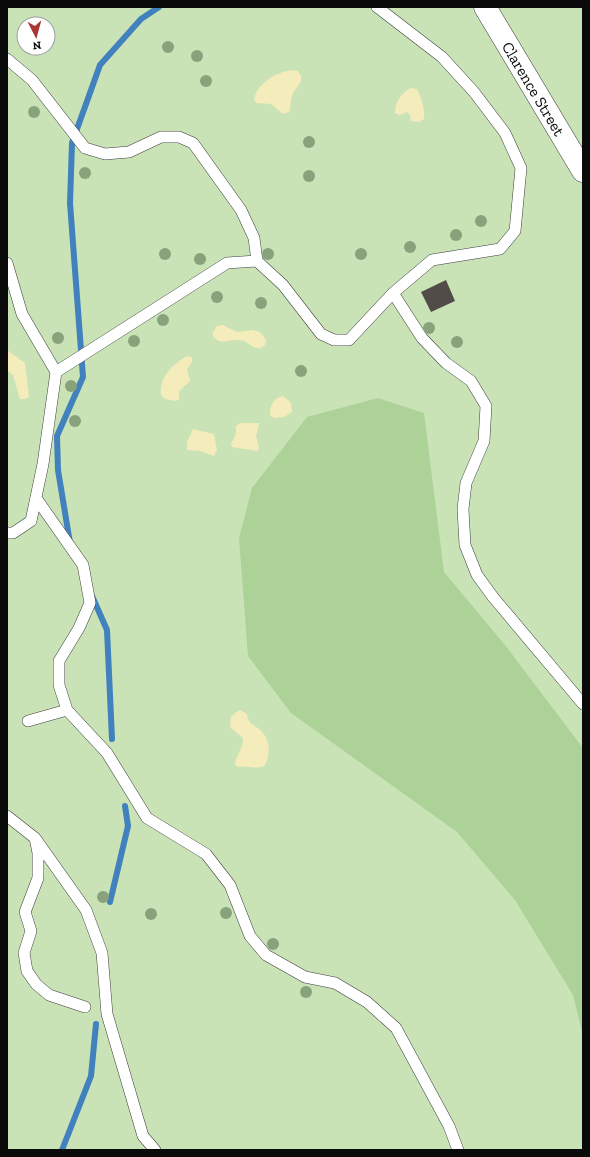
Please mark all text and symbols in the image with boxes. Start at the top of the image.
north arrow [16,16,56,56]
street label: Clarence Street [498,38,569,139]
text: N [32,39,42,52]

